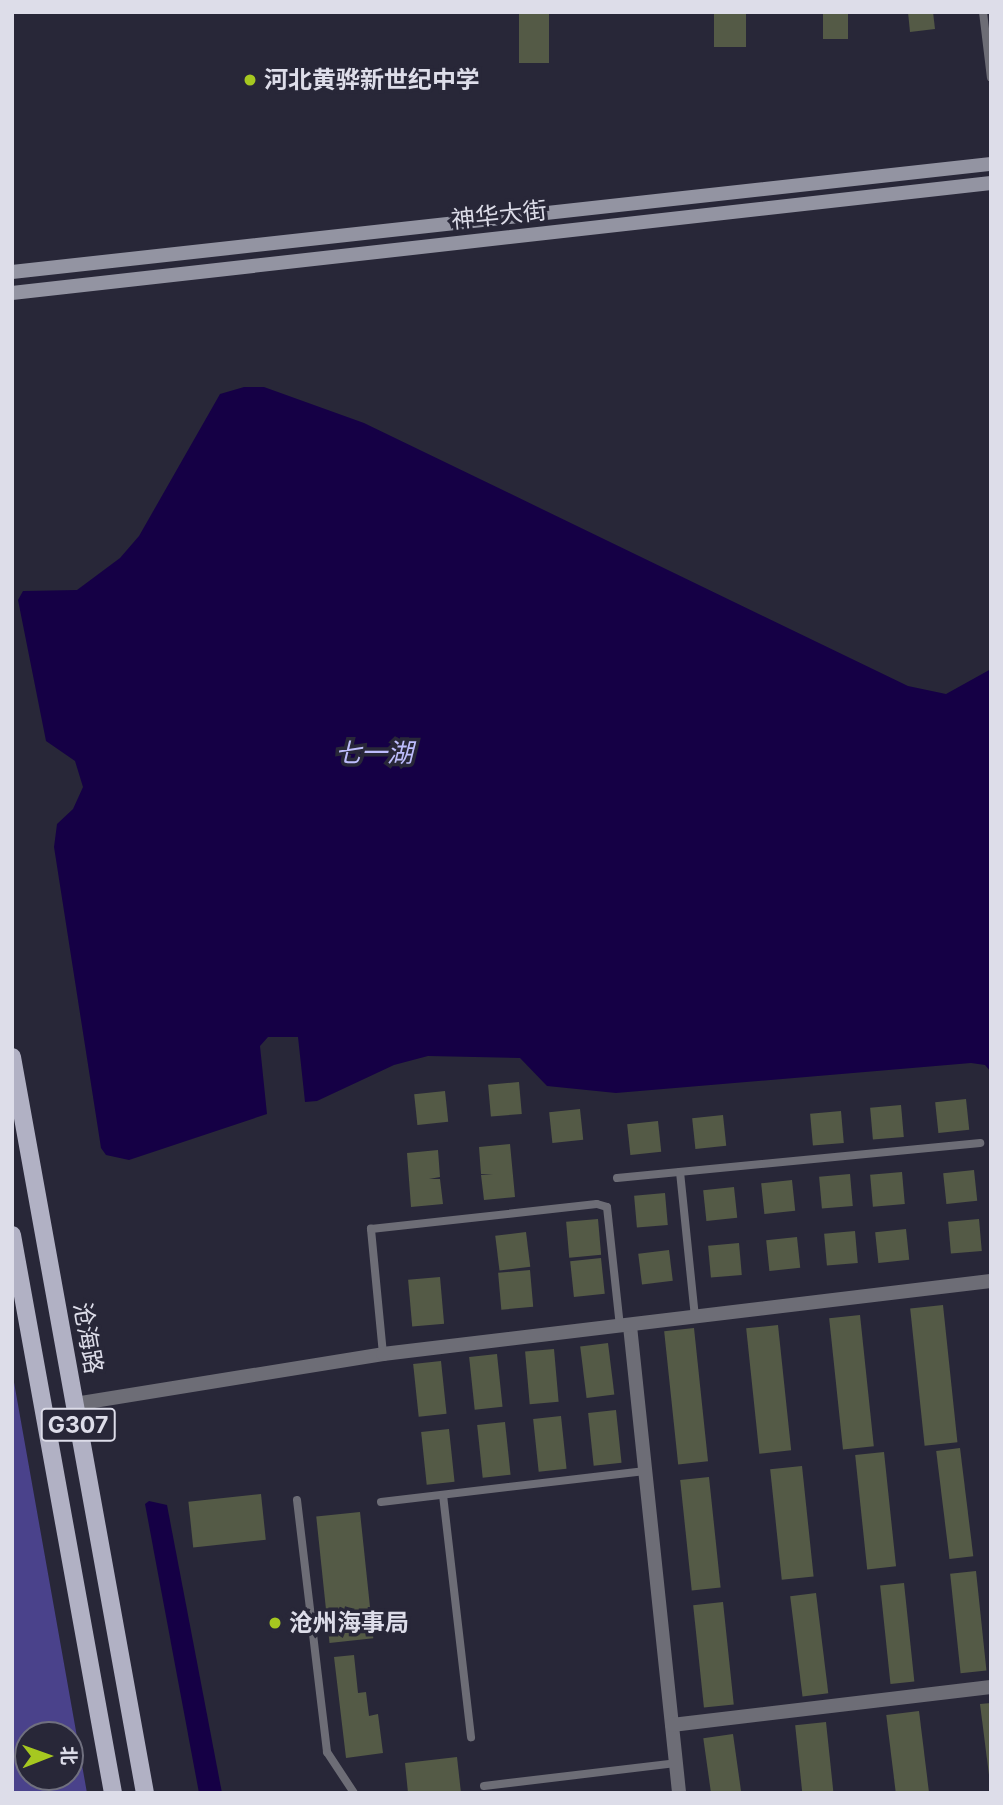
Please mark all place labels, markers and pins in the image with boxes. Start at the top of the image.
place label: 河北黄骅新世纪中学 [264,66,480,94]
marker: 河北黄骅新世纪中学 [242,72,258,88]
place label: 沧州海事局 [289,1609,409,1637]
marker: 沧州海事局 [267,1615,283,1631]

